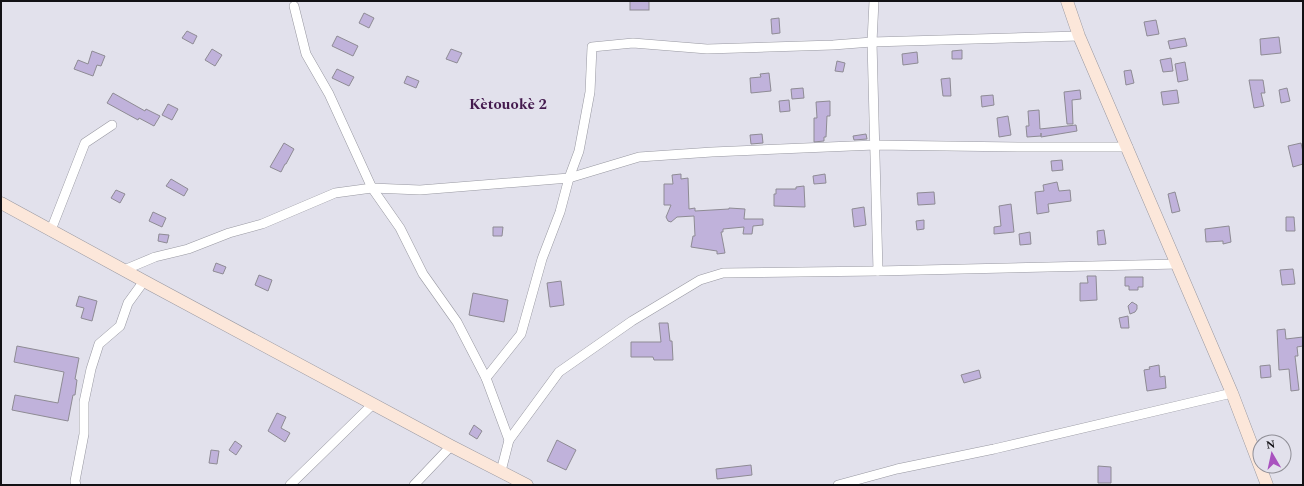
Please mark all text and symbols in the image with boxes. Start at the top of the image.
district label: Kètouokè 2 [469,93,547,116]
north arrow [1252,434,1292,474]
text: N [1265,436,1276,454]

